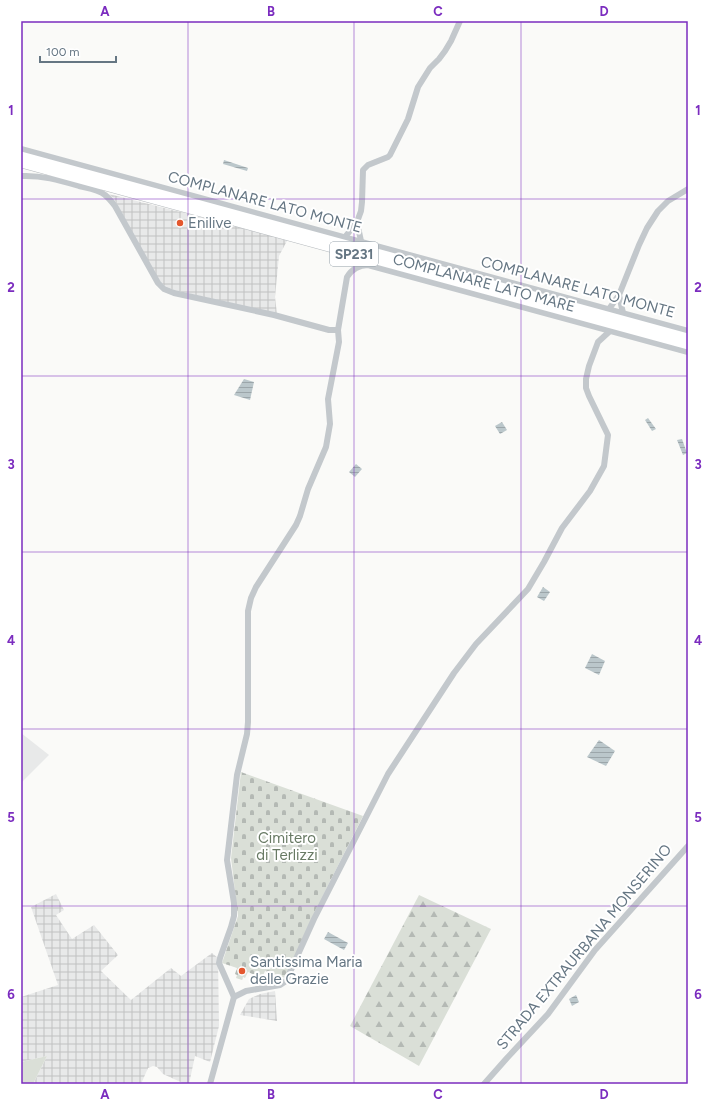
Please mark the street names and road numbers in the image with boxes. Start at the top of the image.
street label: COMPLANARE LATO MONTE [166,167,364,237]
road number: SP231 [330,242,378,266]
street label: COMPLANARE LATO MARE [391,250,577,316]
street label: COMPLANARE LATO MONTE [479,252,677,322]
street label: STRADA EXTRAURBANA MONSERINO [493,841,675,1053]

